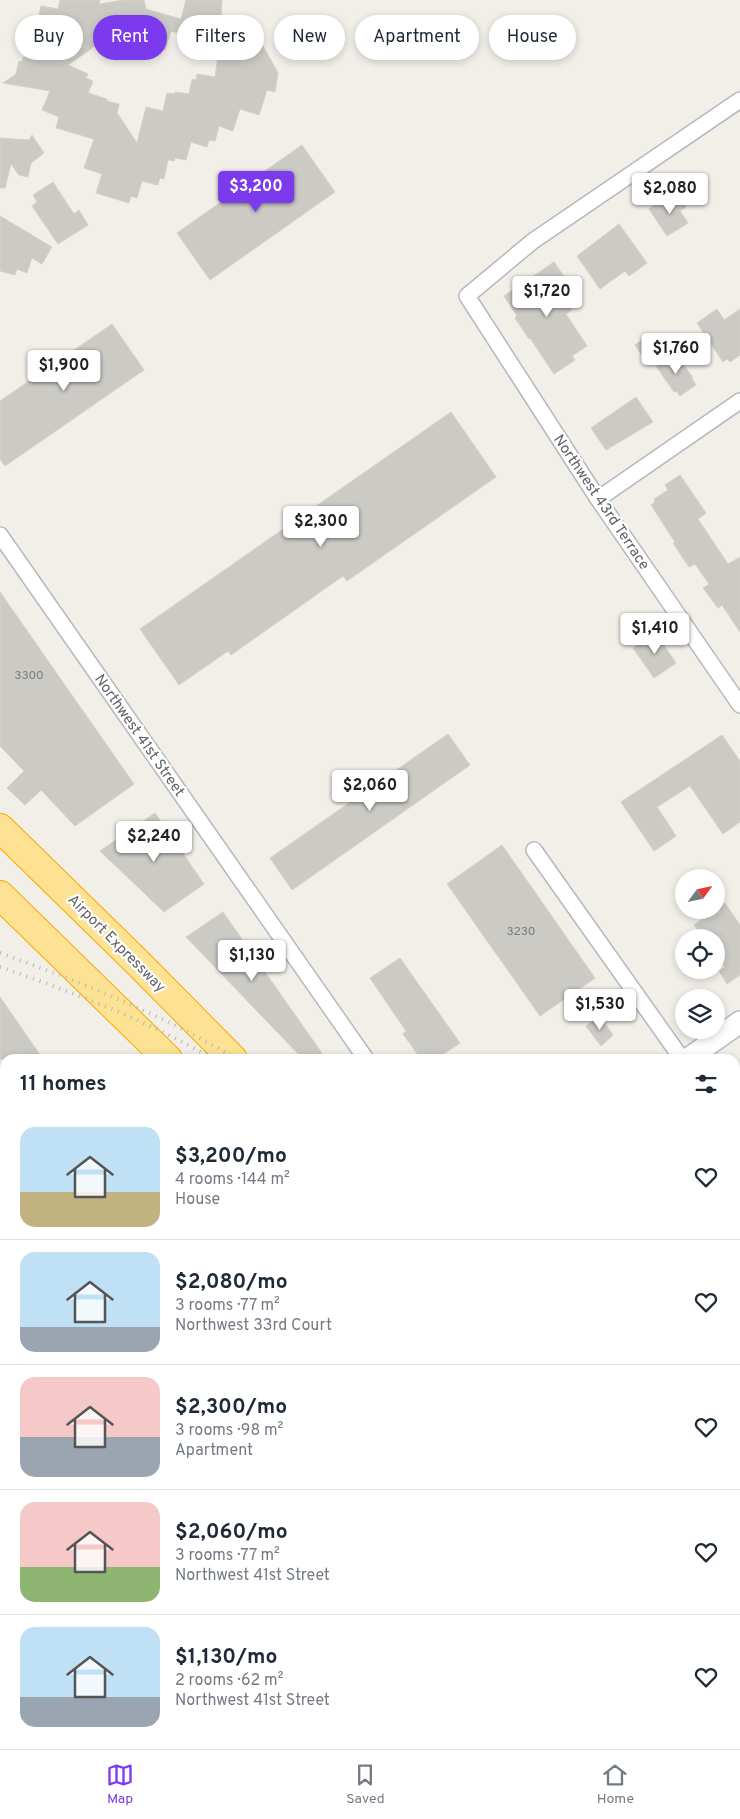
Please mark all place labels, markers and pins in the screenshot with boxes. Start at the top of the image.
pin: $3,200 [215,170,297,213]
pin: $2,080 [629,172,711,215]
pin: $1,720 [506,276,588,318]
pin: $1,760 [635,332,717,375]
pin: $1,900 [23,350,105,392]
pin: $2,300 [280,506,362,548]
pin: $1,410 [614,612,696,655]
pin: $2,060 [329,770,411,812]
pin: $2,240 [113,820,195,863]
pin: $1,130 [211,940,293,982]
pin: $1,530 [559,988,641,1031]

